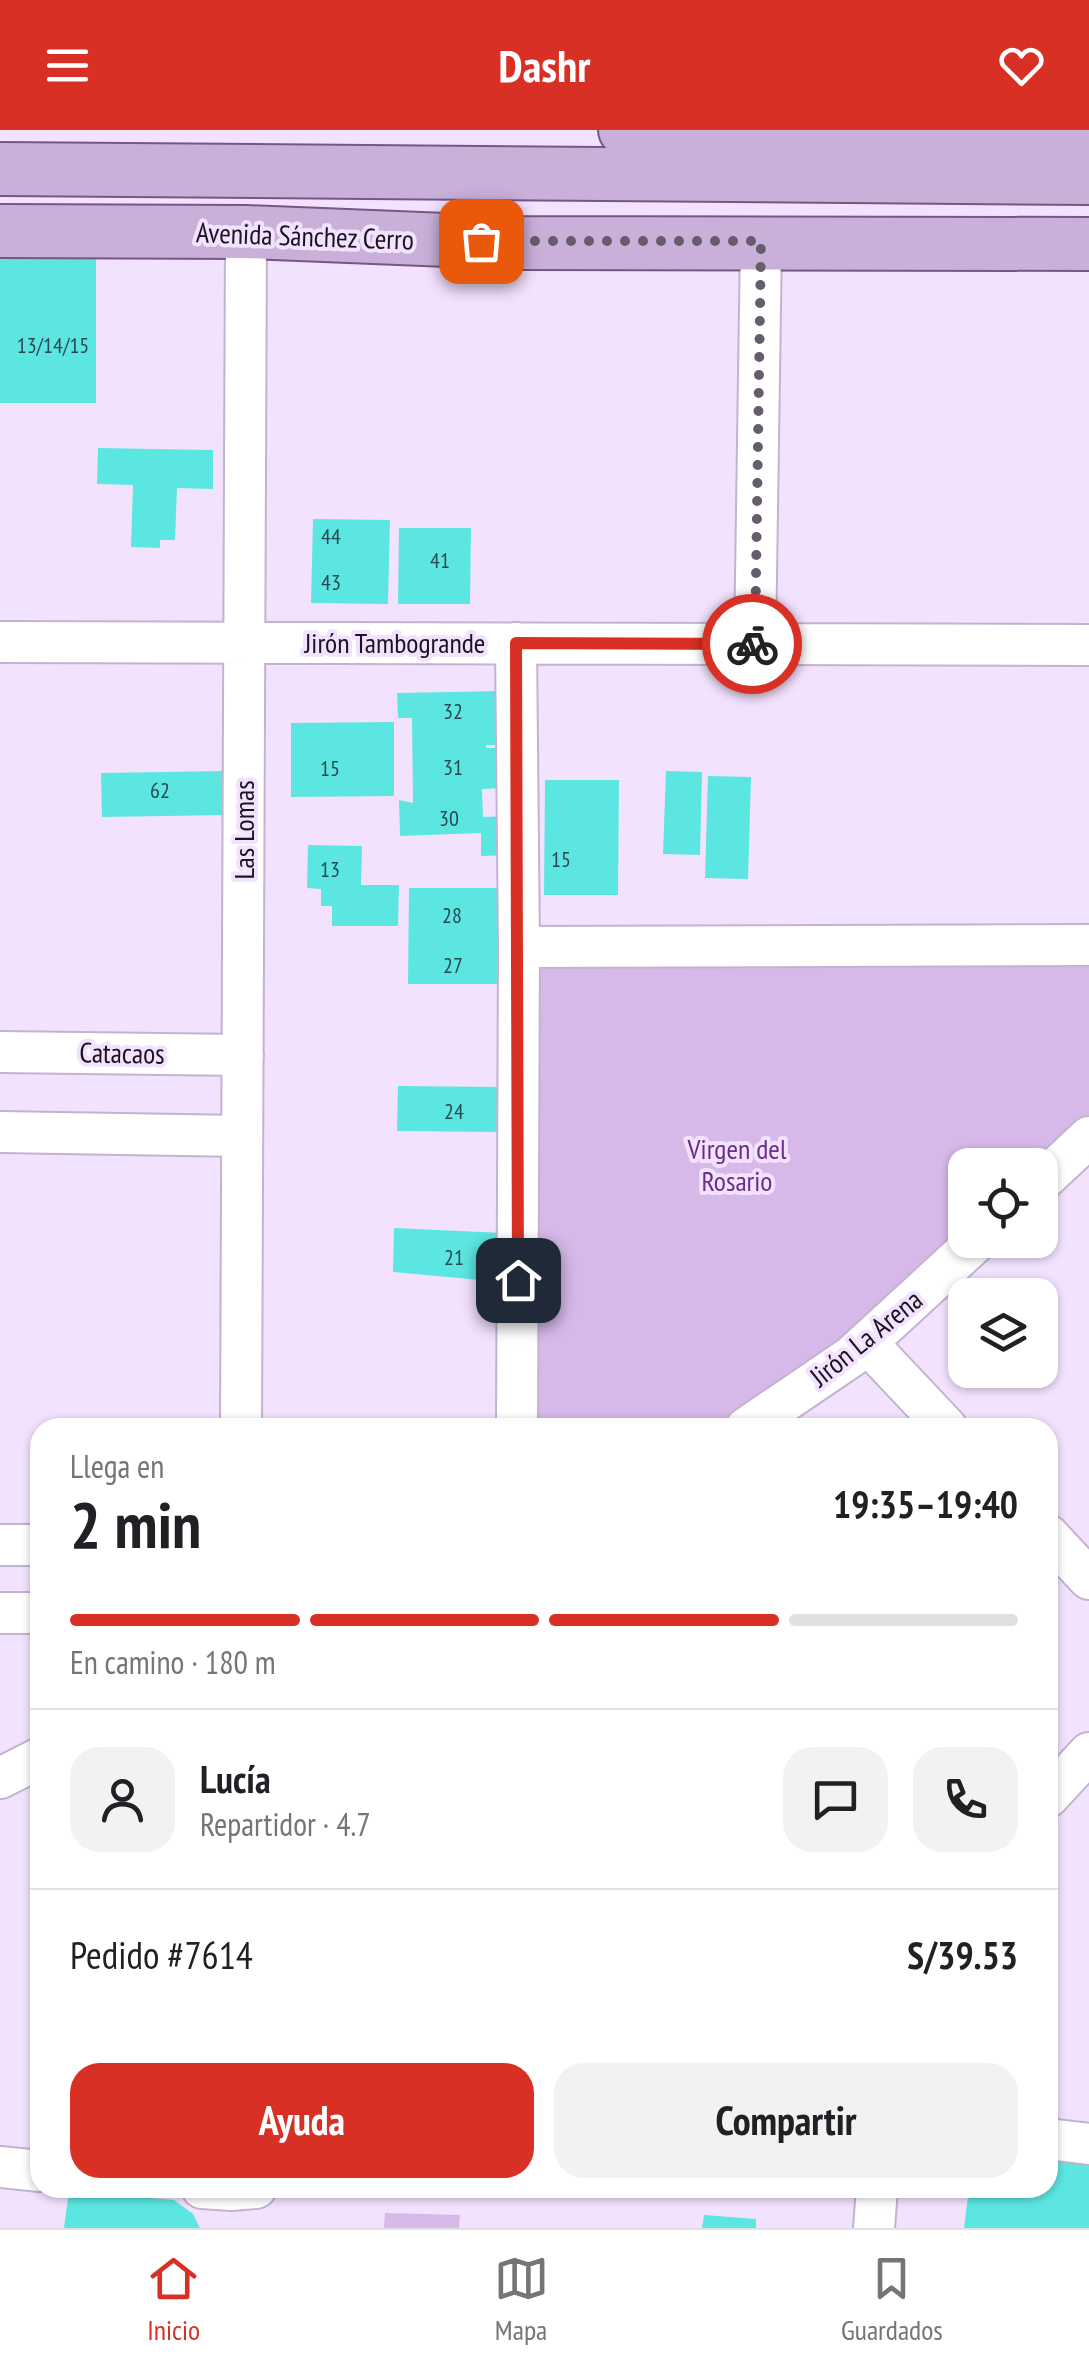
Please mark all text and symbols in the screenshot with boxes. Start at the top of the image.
text: Dashr [499,36,590,94]
icon: menu [40,38,95,93]
icon: heart [994,38,1049,93]
pin [439,199,524,284]
street label: Avenida Sánchez Cerro [195,213,415,258]
icon: bag [454,214,509,269]
house number: 13/14/15 [17,331,89,359]
house number: 44 [321,522,341,550]
house number: 41 [430,546,450,574]
house number: 43 [321,568,341,596]
courier [702,594,802,694]
icon: bike [725,617,780,672]
street label: Jirón Tambogrande [304,624,485,661]
house number: 32 [443,697,463,725]
house number: 31 [443,753,463,781]
house number: 15 [320,754,340,782]
house number: 62 [150,776,170,804]
street label: Las Lomas [225,780,262,880]
house number: 30 [439,804,459,832]
house number: 15 [551,845,571,873]
house number: 13 [320,855,340,883]
house number: 28 [442,901,462,929]
house number: 27 [443,951,463,979]
street label: Catacaos [79,1033,165,1072]
house number: 24 [444,1097,464,1125]
park label: Virgen del Rosario [687,1130,787,1199]
map controls [948,1148,1058,1388]
button: locate [948,1148,1058,1258]
pin [476,1238,561,1323]
house number: 21 [444,1243,464,1271]
icon: home [491,1253,546,1308]
button: layers [948,1278,1058,1388]
street label: Jirón La Arena [801,1281,930,1395]
text: Llega en [70,1445,164,1487]
text: 19:35–19:40 [833,1479,1018,1528]
text: 2 min [70,1482,201,1566]
text: En camino · 180 m [70,1641,276,1683]
button: person [70,1747,175,1852]
button: chat [783,1747,888,1852]
button: phone [913,1747,1018,1852]
text: Lucía [200,1754,271,1803]
text: Repartidor · 4.7 [200,1803,371,1845]
text: Pedido #7614 [70,1930,253,1979]
text: S/39.53 [907,1930,1018,1979]
button: Ayuda [70,2063,534,2178]
button: Compartir [554,2063,1018,2178]
tab: Inicio [146,2251,201,2348]
tab: Mapa [494,2251,549,2348]
tab: Guardados [841,2251,943,2348]

